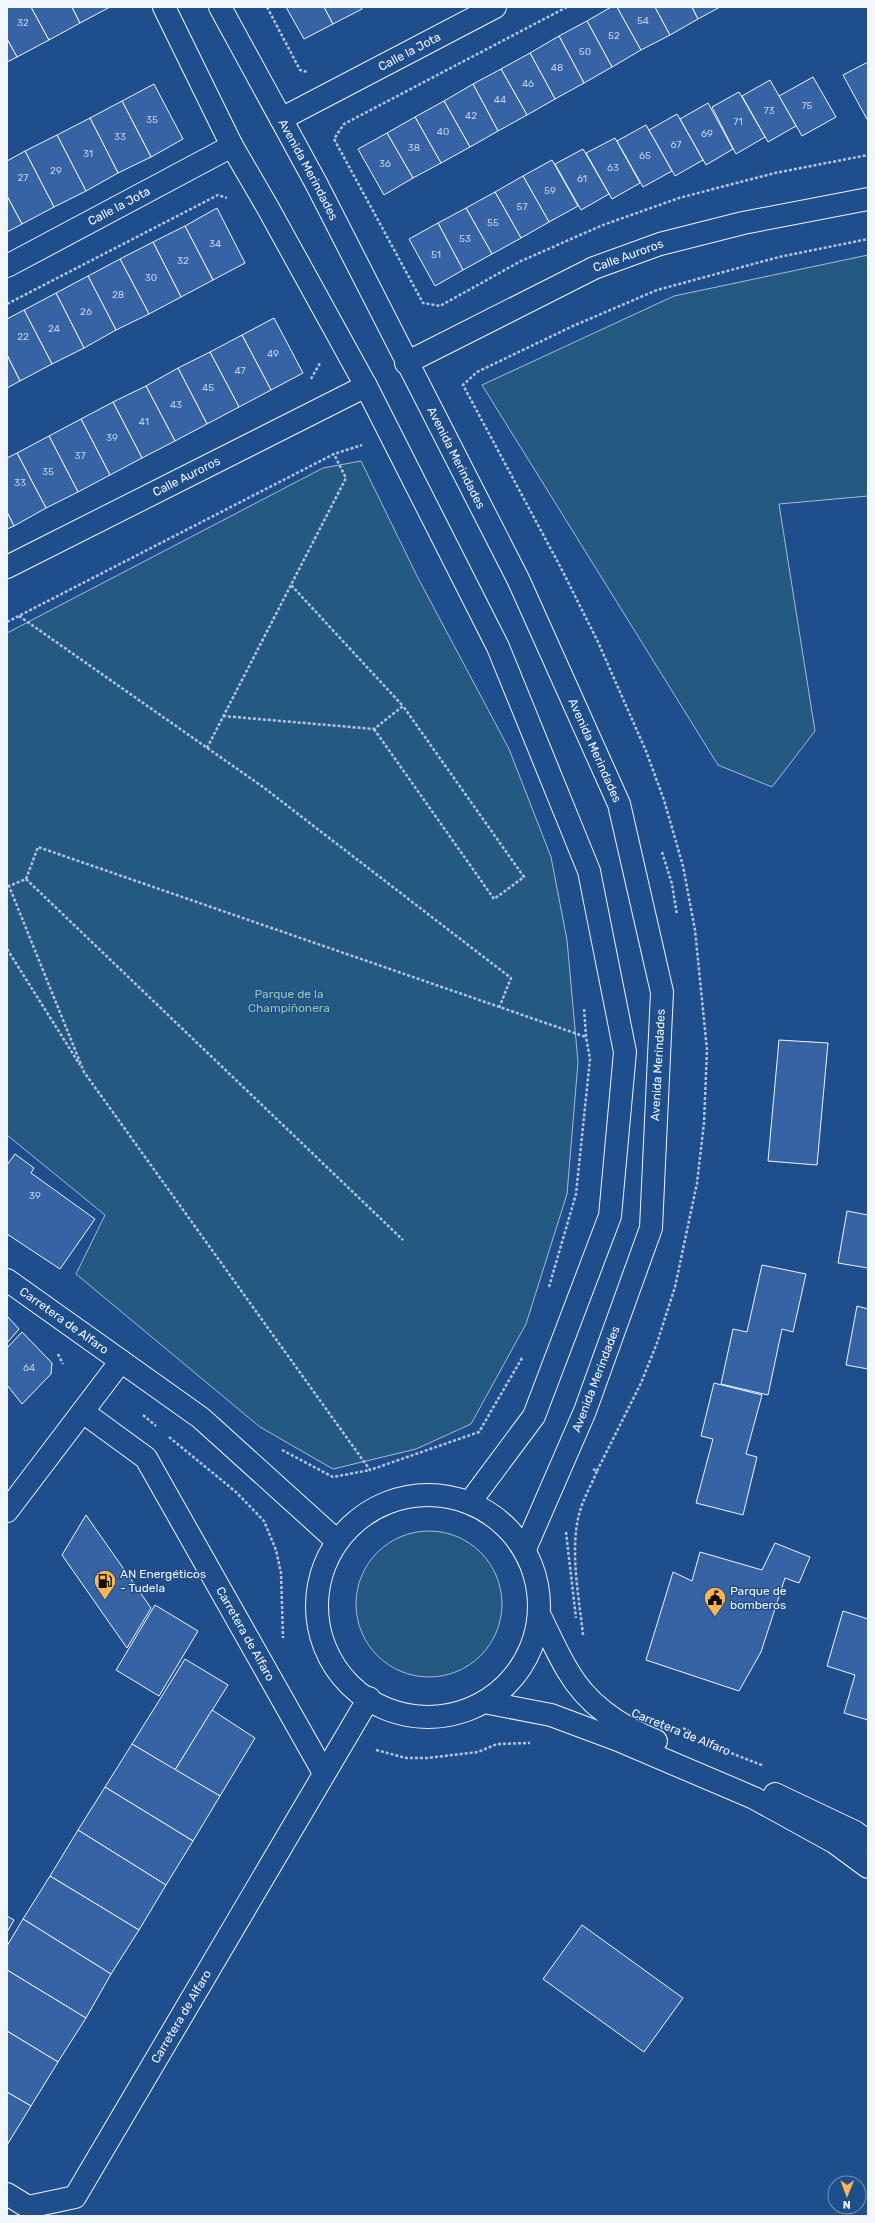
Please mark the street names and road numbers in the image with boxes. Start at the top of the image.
street label: Calle la Jota [376,30,443,74]
street label: Avenida Merindades [275,117,341,223]
street label: Calle la Jota [86,184,153,229]
street label: Calle Auroros [591,236,665,275]
street label: Avenida Merindades [424,405,488,511]
street label: Calle Auroros [150,454,223,499]
street label: Avenida Merindades [566,696,624,805]
street label: Avenida Merindades [648,1008,668,1122]
street label: Carretera de Alfaro [17,1284,111,1357]
street label: Avenida Merindades [569,1324,623,1434]
street label: Carretera de Alfaro [213,1584,278,1683]
street label: Carretera de Alfaro [629,1706,733,1758]
street label: Carretera de Alfaro [148,1967,214,2066]

